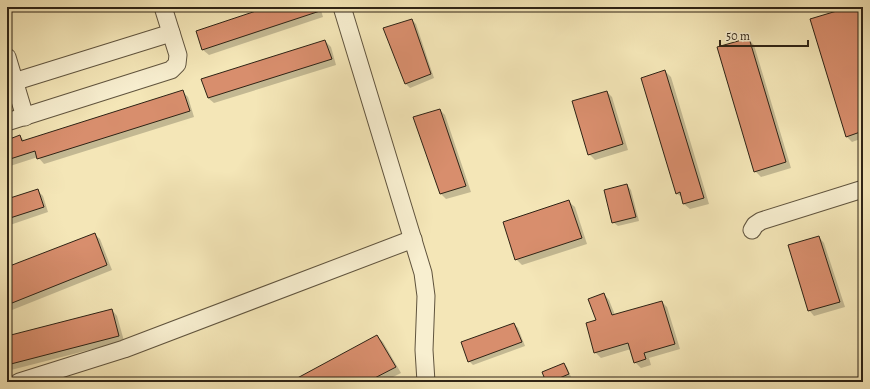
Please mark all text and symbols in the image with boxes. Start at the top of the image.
scale bar [720,22,808,48]
text: 50 m [726,28,750,44]

